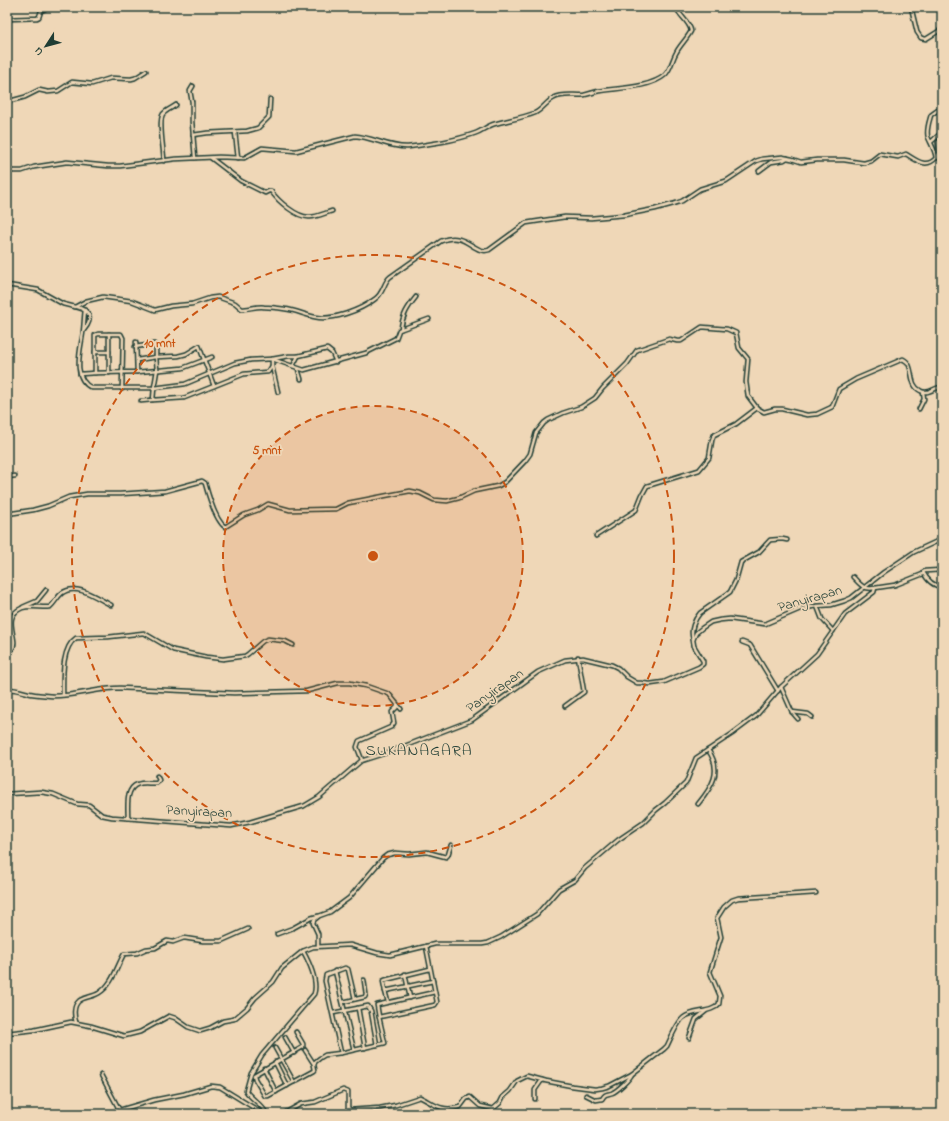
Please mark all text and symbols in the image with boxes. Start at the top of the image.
north arrow [26,26,66,66]
text: U [30,44,47,59]
text: 10 mnt [144,335,177,353]
text: 5 mnt [252,442,283,460]
centre of rings [366,549,380,563]
street label: Panyirapan [775,580,845,619]
street label: Panyirapan [462,663,529,719]
district label: SUKANAGARA [365,739,473,763]
street label: Panyirapan [165,800,233,825]

